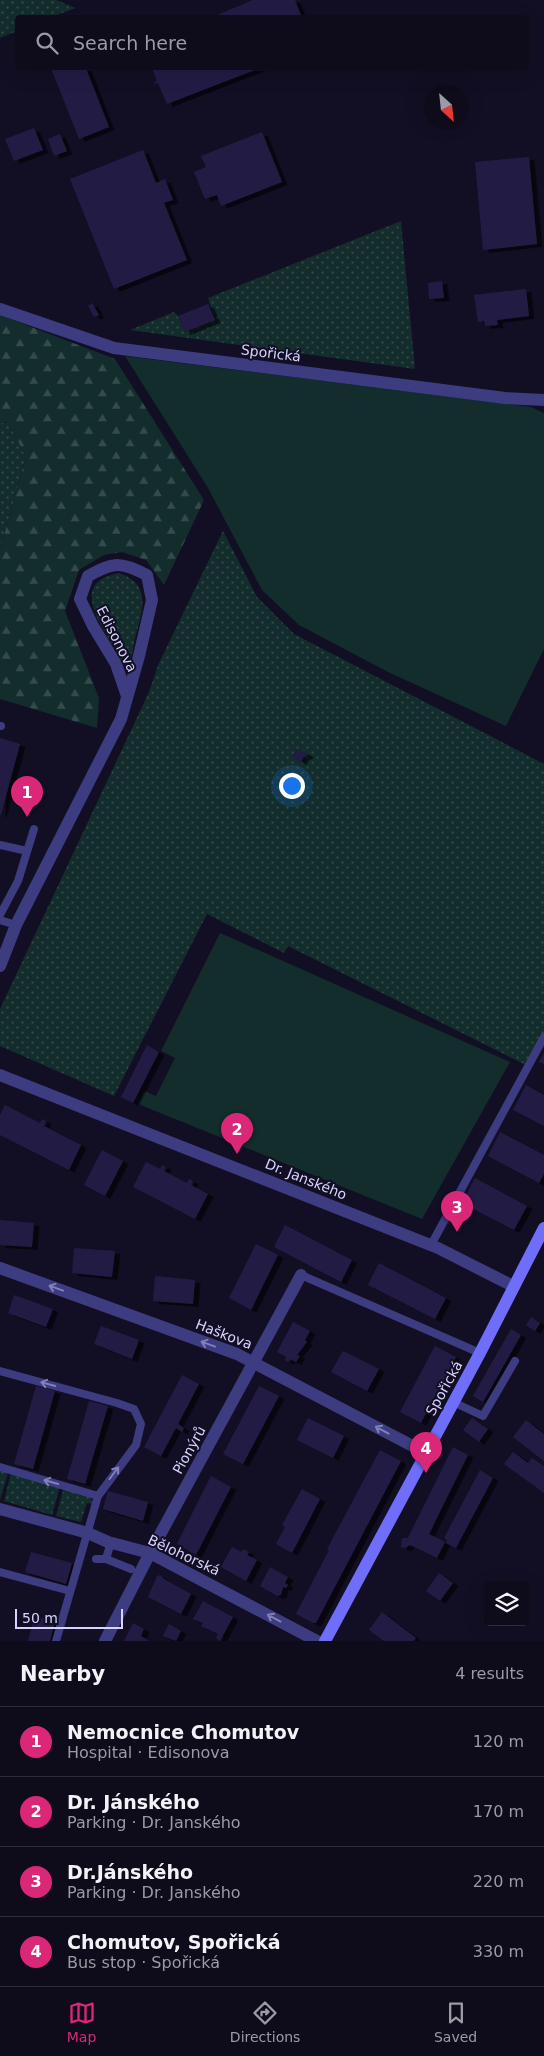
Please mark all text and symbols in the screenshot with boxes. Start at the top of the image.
search box [15,15,529,70]
icon: search [33,29,61,57]
text: Search here [73,32,187,54]
north arrow [424,85,469,130]
street label: Spořická [240,341,302,365]
street label: Edisonova [94,603,140,675]
your location [279,773,305,799]
pin: 1 [11,776,43,817]
pin: 2 [221,1113,253,1154]
street label: Dr. Janského [263,1155,349,1203]
pin: 3 [441,1191,473,1232]
one-way arrow [49,1283,64,1292]
street label: Haškova [193,1316,255,1352]
one-way arrow [201,1339,217,1348]
street label: Spořická [422,1358,466,1418]
one-way arrow [41,1379,57,1389]
street label: Pionýrů [169,1423,209,1477]
one-way arrow [375,1425,390,1435]
pin: 4 [410,1432,442,1473]
one-way arrow [109,1467,120,1480]
one-way arrow [43,1477,59,1486]
street label: Bělohorská [145,1531,223,1579]
map controls [484,1581,529,1626]
button: layers [484,1581,529,1626]
scale bar [15,1606,122,1629]
text: 50 m [22,1610,58,1626]
one-way arrow [267,1613,282,1622]
text: Nearby [20,1662,105,1686]
text: 4 results [455,1664,524,1683]
text: Nemocnice Chomutov [67,1721,299,1743]
text: 1 [30,1732,42,1751]
text: 120 m [473,1732,524,1751]
text: Hospital · Edisonova [67,1743,230,1762]
text: Dr. Jánského [67,1791,200,1813]
text: 2 [30,1802,42,1821]
text: 170 m [473,1802,524,1821]
text: Parking · Dr. Janského [67,1813,241,1832]
text: Dr.Jánského [67,1861,193,1883]
text: 3 [30,1872,42,1891]
text: 220 m [473,1872,524,1891]
text: Parking · Dr. Janského [67,1883,241,1902]
text: Chomutov, Spořická [67,1931,281,1953]
text: 4 [30,1942,42,1961]
text: 330 m [473,1942,524,1961]
text: Bus stop · Spořická [67,1953,220,1972]
tab: Map [67,1999,96,2045]
tab: Directions [230,1999,300,2045]
tab: Saved [434,1999,477,2045]

